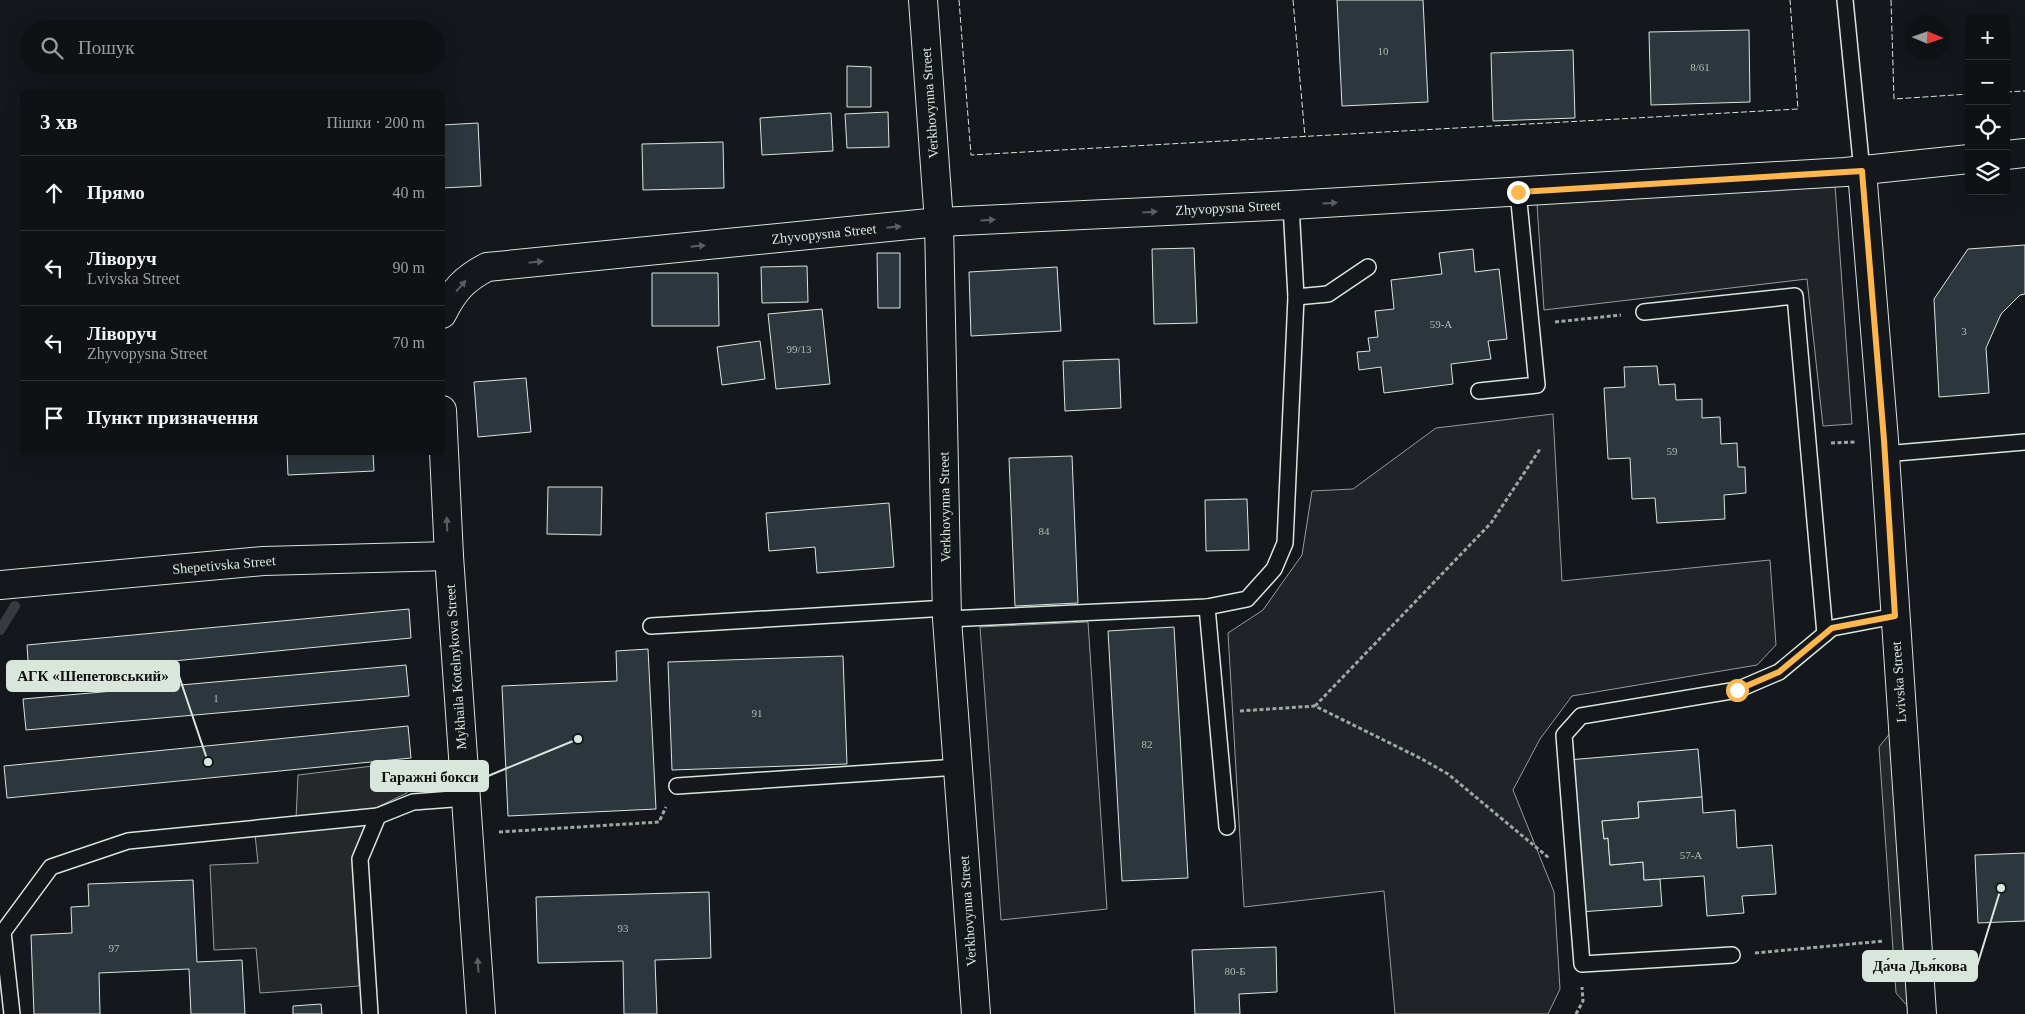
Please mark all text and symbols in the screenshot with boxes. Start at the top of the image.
north arrow [1905,15,1950,60]
map controls [1965,15,2010,195]
button: + [1965,15,2010,60]
search box [20,20,445,75]
icon: search [38,34,66,62]
text: Пошук [78,37,135,58]
house number: 10 [1378,45,1389,57]
street label: Verkhovynna Street [919,47,941,159]
button: − [1965,60,2010,105]
house number: 8/61 [1690,61,1710,73]
button: locate [1965,105,2010,150]
text: 3 хв [40,110,78,134]
text: Пішки · 200 m [327,114,425,131]
button: layers [1965,150,2010,195]
icon: ahead [40,179,68,207]
route end [1507,181,1530,204]
text: Прямо [87,182,145,203]
text: 40 m [393,184,425,201]
street label: Zhyvopysna Street [1175,198,1281,218]
one-way arrow [1322,198,1338,206]
one-way arrow [1142,208,1158,216]
one-way arrow [980,216,996,224]
street label: Zhyvopysna Street [771,221,877,247]
one-way arrow [886,222,902,230]
one-way arrow [690,242,706,250]
text: Ліворуч [87,248,157,269]
icon: left [40,254,68,282]
one-way arrow [528,258,544,266]
text: 90 m [393,259,425,276]
text: Lvivska Street [87,270,180,287]
one-way arrow [455,280,466,293]
house number: 59-А [1430,318,1452,330]
text: Ліворуч [87,323,157,344]
house number: 3 [1961,325,1967,337]
icon: left [40,329,68,357]
text: 70 m [393,334,425,351]
house number: 99/13 [786,343,812,355]
text: Zhyvopysna Street [87,345,207,362]
icon: arrive [40,404,68,432]
text: Пункт призначення [87,407,258,428]
house number: 59 [1667,445,1678,457]
street label: Verkhovynna Street [937,451,953,563]
one-way arrow [443,516,451,532]
house number: 84 [1039,525,1050,537]
street label: Shepetivska Street [172,553,276,577]
street label: Mykhaila Kotelnykova Street [443,584,469,750]
street label: Lvivska Street [1889,641,1909,723]
callout: АГК «Шепетовський» [7,661,179,691]
text: АГК «Шепетовський» [17,668,169,684]
route start [1726,679,1749,702]
house number: 1 [213,692,219,704]
house number: 91 [752,707,763,719]
house number: 82 [1142,738,1153,750]
callout: Гаражні бокси [371,761,488,791]
text: Гаражні бокси [381,769,479,785]
house number: 57-А [1680,849,1702,861]
street label: Verkhovynna Street [957,855,979,967]
house number: 93 [618,922,629,934]
house number: 97 [109,942,120,954]
callout: Да́ча Дья́кова [1863,951,1977,981]
one-way arrow [474,957,482,973]
text: Да́ча Дья́кова [1873,958,1968,974]
house number: 80-Б [1225,965,1245,977]

